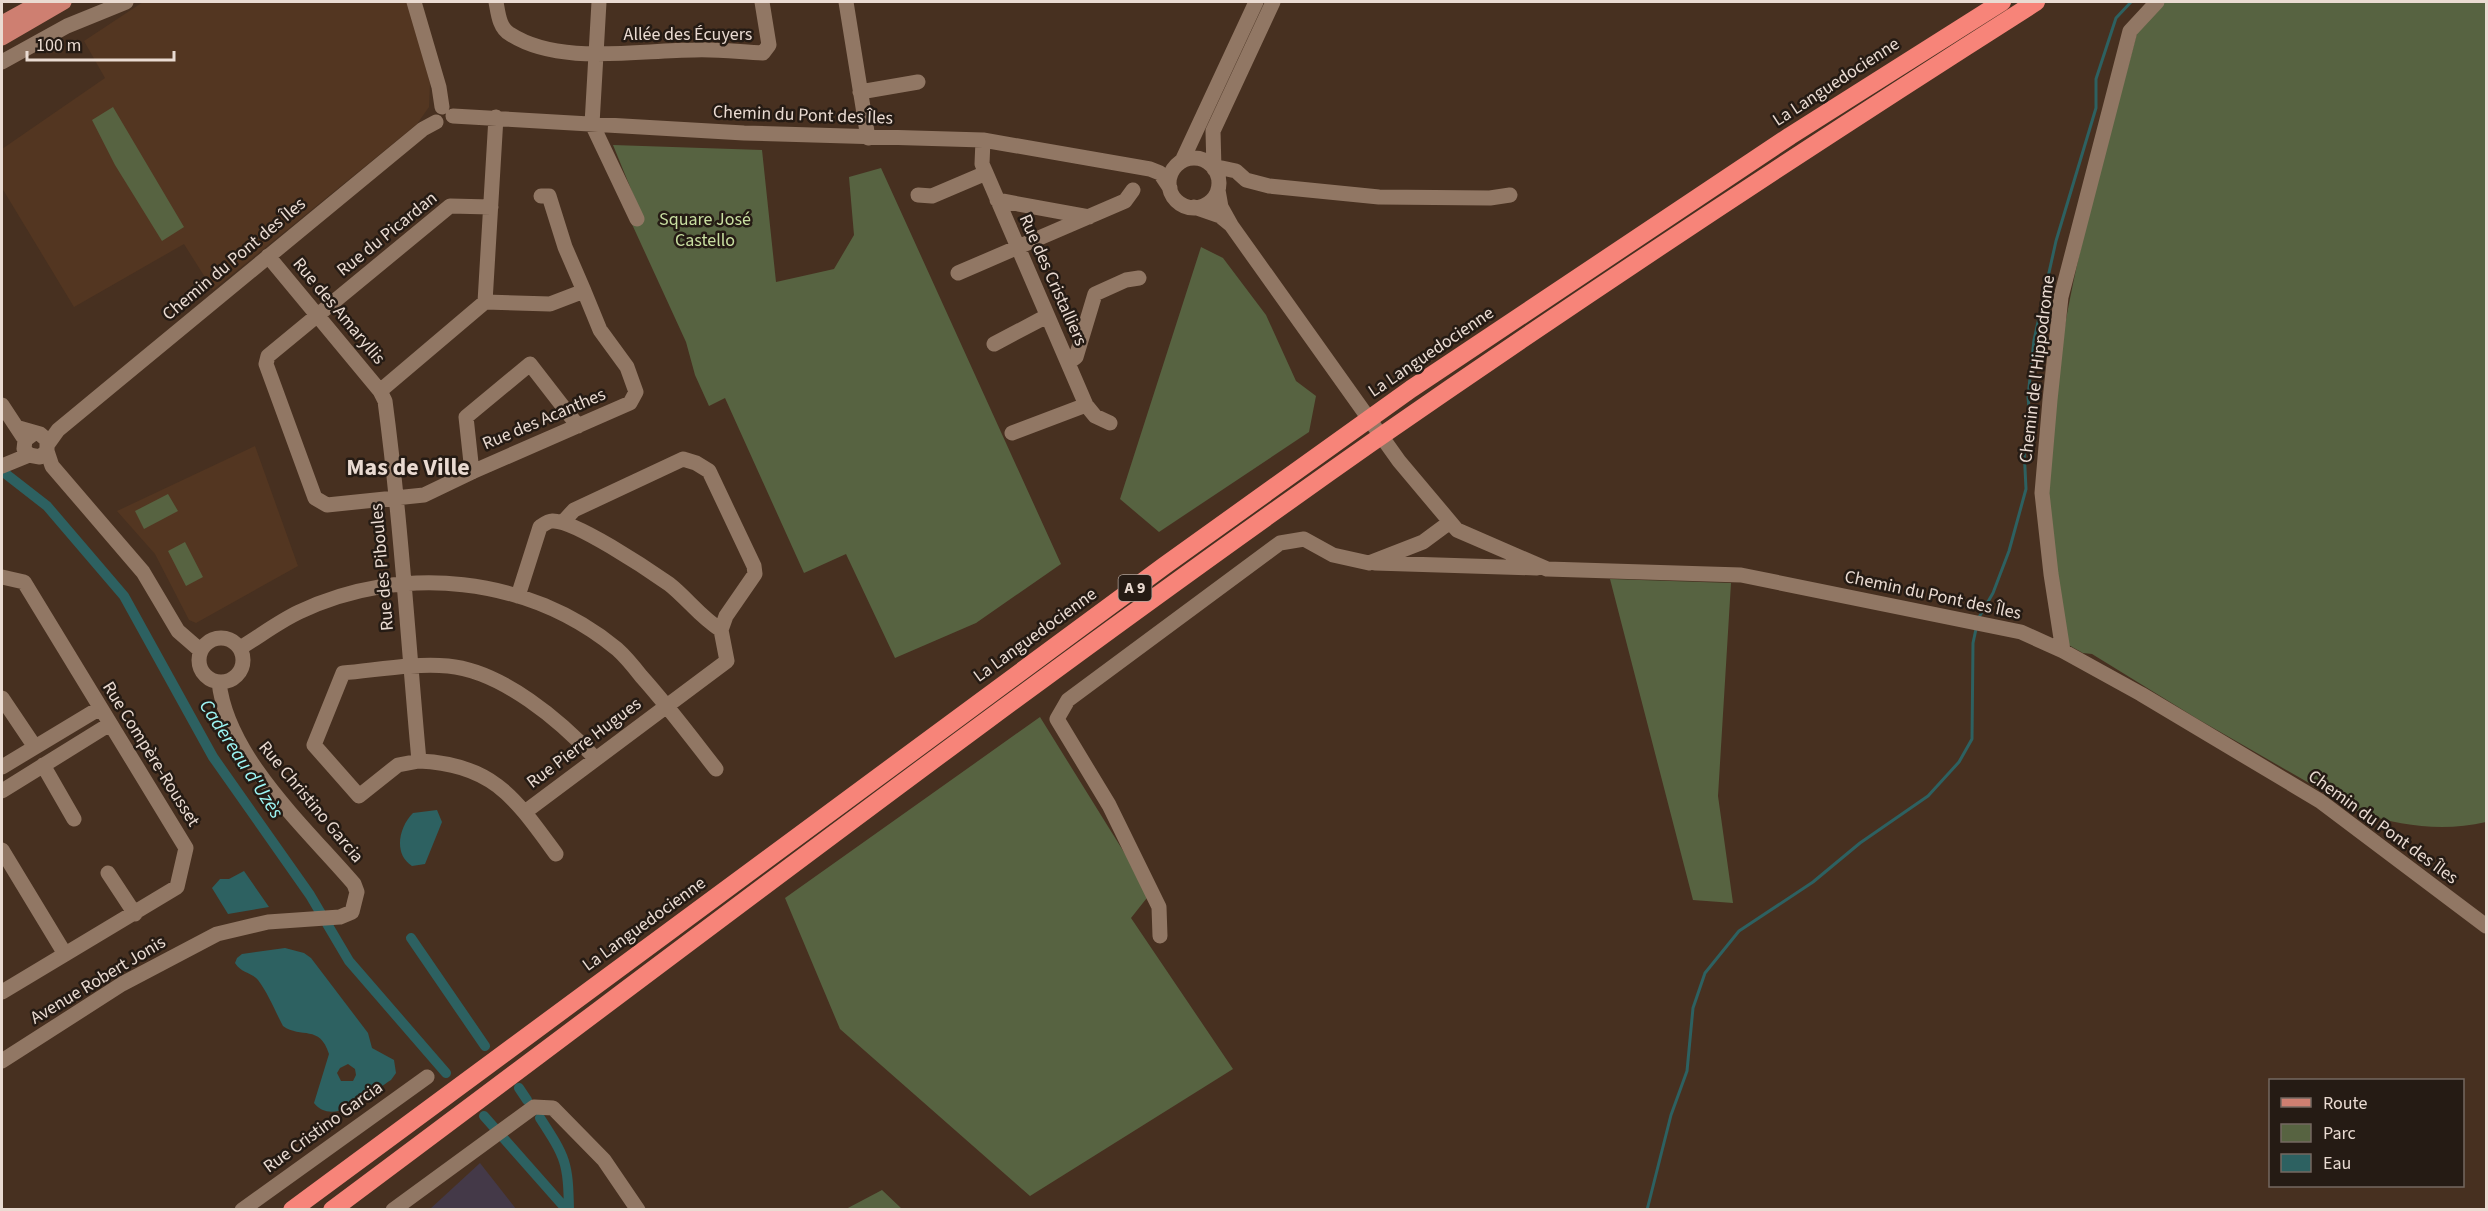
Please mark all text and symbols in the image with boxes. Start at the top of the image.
street label: Allée des Écuyers [624,22,752,47]
scale bar [27,24,174,62]
street label: La Languedocienne [1768,32,1904,132]
text: 100 m [36,33,81,58]
street label: Chemin du Pont des Îles [713,99,893,131]
street label: Rue du Picardan [331,186,443,282]
street label: Chemin du Pont des Îles [157,192,311,326]
park label: Square José Castello [659,207,751,253]
street label: Rue des Cristalliers [1013,210,1093,350]
street label: Rue des Amaryllis [287,252,391,370]
street label: Chemin de l'Hippodrome [2013,274,2061,464]
street label: La Languedocienne [1363,301,1499,403]
street label: Rue des Acanthes [479,382,609,456]
district label: Mas de Ville [346,450,470,485]
street label: Rue des Piboules [364,502,400,632]
street label: Chemin du Pont des Îles [1842,564,2024,626]
road number: A 9 [1118,575,1152,601]
street label: La Languedocienne [968,582,1102,688]
street label: Rue Compère-Rousset [96,677,206,831]
street label: Rue Pierre Hugues [521,692,647,794]
water label: Cadereau d'Uzès [192,694,290,824]
street label: Rue Christino Garcia [253,736,369,868]
street label: Chemin du Pont des Îles [2303,764,2463,890]
street label: La Languedocienne [577,871,711,977]
street label: Avenue Robert Jonis [26,930,170,1030]
street label: Rue Cristino Garcia [258,1075,388,1179]
legend [2269,1079,2464,1187]
text: Route [2323,1091,2367,1116]
text: Parc [2323,1121,2356,1146]
text: Eau [2323,1151,2351,1176]

